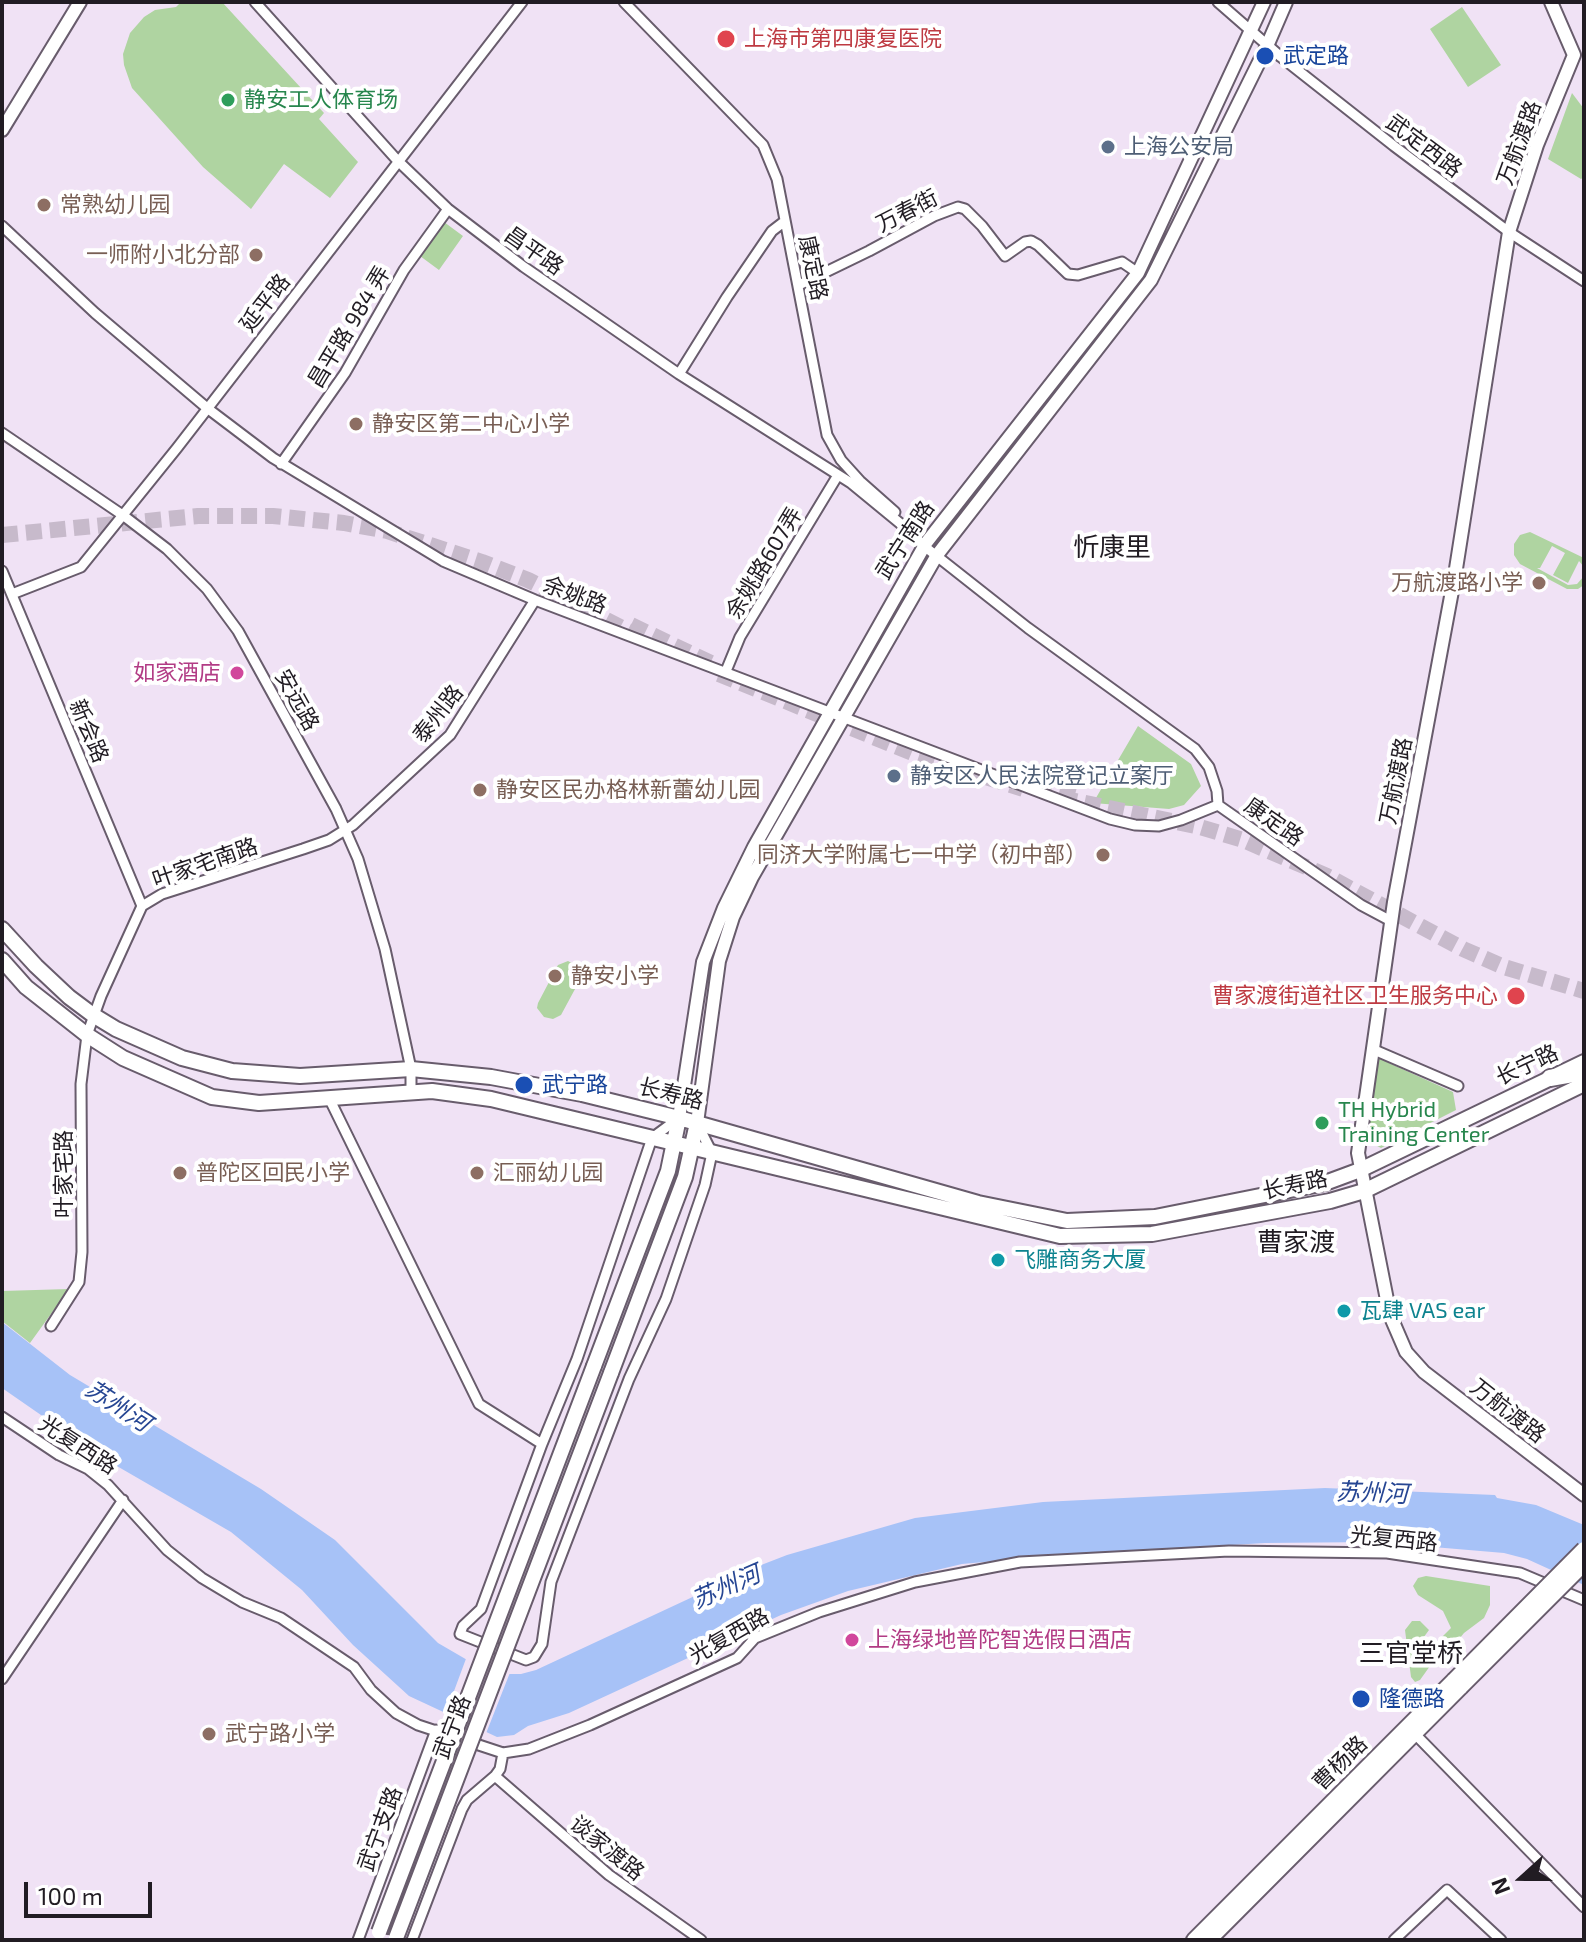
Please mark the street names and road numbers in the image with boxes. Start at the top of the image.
street label: 万航渡路 [1492,97,1546,189]
street label: 武定西路 [1381,109,1467,183]
street label: 万春街 [872,184,942,238]
street label: 昌平路 [499,221,569,281]
street label: 康定路 [793,233,833,303]
street label: 昌平路 984 弄 [302,261,396,393]
street label: 延平路 [234,269,296,337]
street label: 武宁南路 [870,496,940,584]
street label: 余姚路607弄 [720,503,808,623]
street label: 余姚路 [539,571,611,619]
street label: 安远路 [269,665,325,735]
street label: 泰州路 [407,680,469,748]
street label: 新会路 [64,695,114,767]
street label: 万航渡路 [1375,735,1417,827]
street label: 康定路 [1239,792,1309,852]
street label: 叶家宅南路 [149,833,261,893]
street label: 长宁路 [1492,1039,1562,1091]
street label: 长寿路 [636,1073,706,1115]
street label: 叶家宅路 [51,1130,77,1218]
street label: 长寿路 [1260,1165,1330,1205]
street label: 万航渡路 [1465,1374,1551,1448]
street label: 光复西路 [34,1410,122,1480]
street label: 光复西路 [1349,1521,1439,1557]
street label: 光复西路 [684,1603,774,1669]
street label: 武宁路 [428,1691,476,1763]
street label: 曹杨路 [1307,1730,1373,1796]
street label: 武宁支路 [353,1783,407,1875]
street label: 谈家渡路 [564,1810,650,1886]

